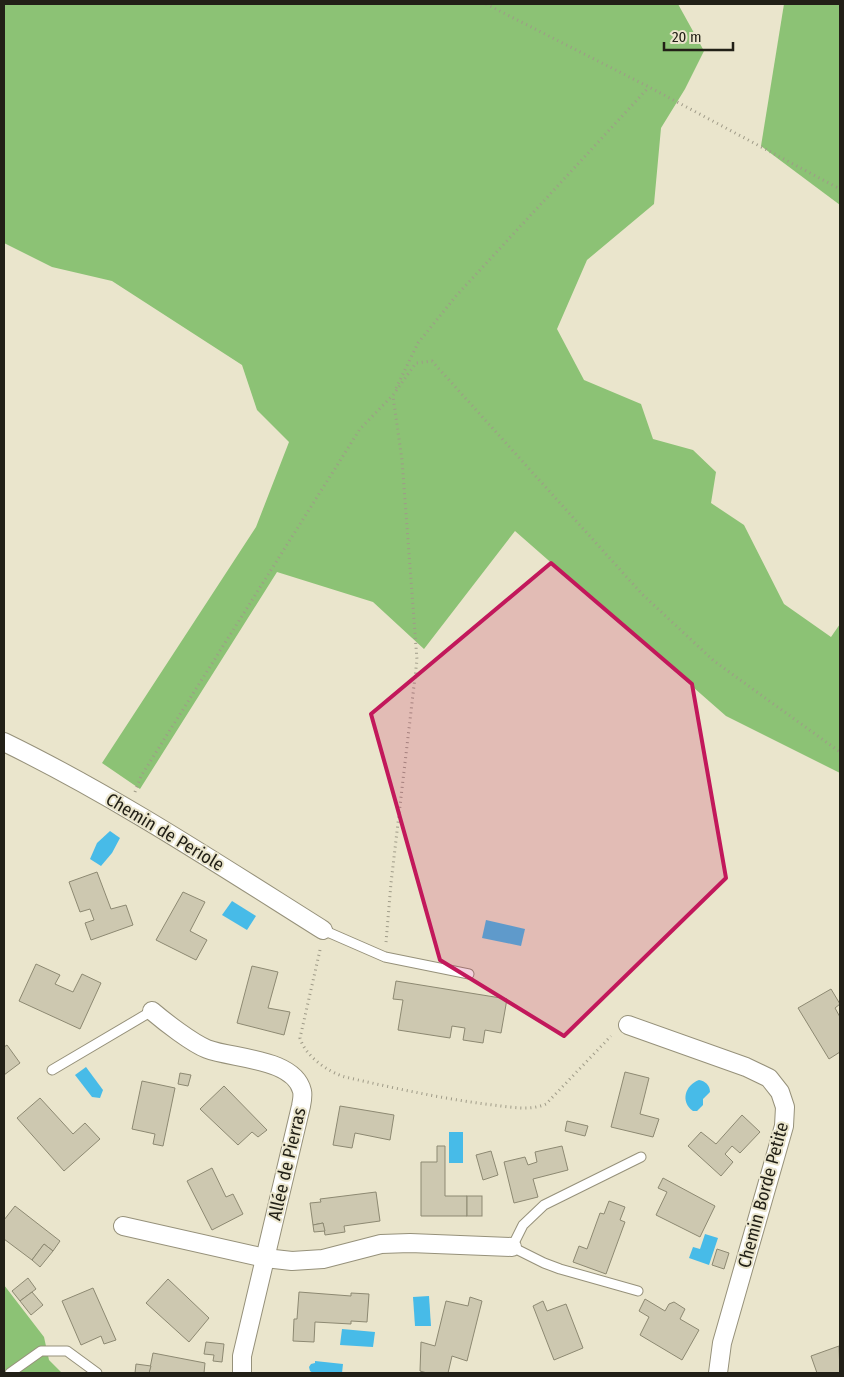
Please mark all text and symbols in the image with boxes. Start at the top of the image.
scale bar [664,20,733,52]
text: 20 m [672,28,702,46]
street label: Chemin de Periole [102,788,228,876]
street label: Allée de Pierras [263,1105,311,1222]
street label: Chemin Borde Petite [733,1120,793,1270]

